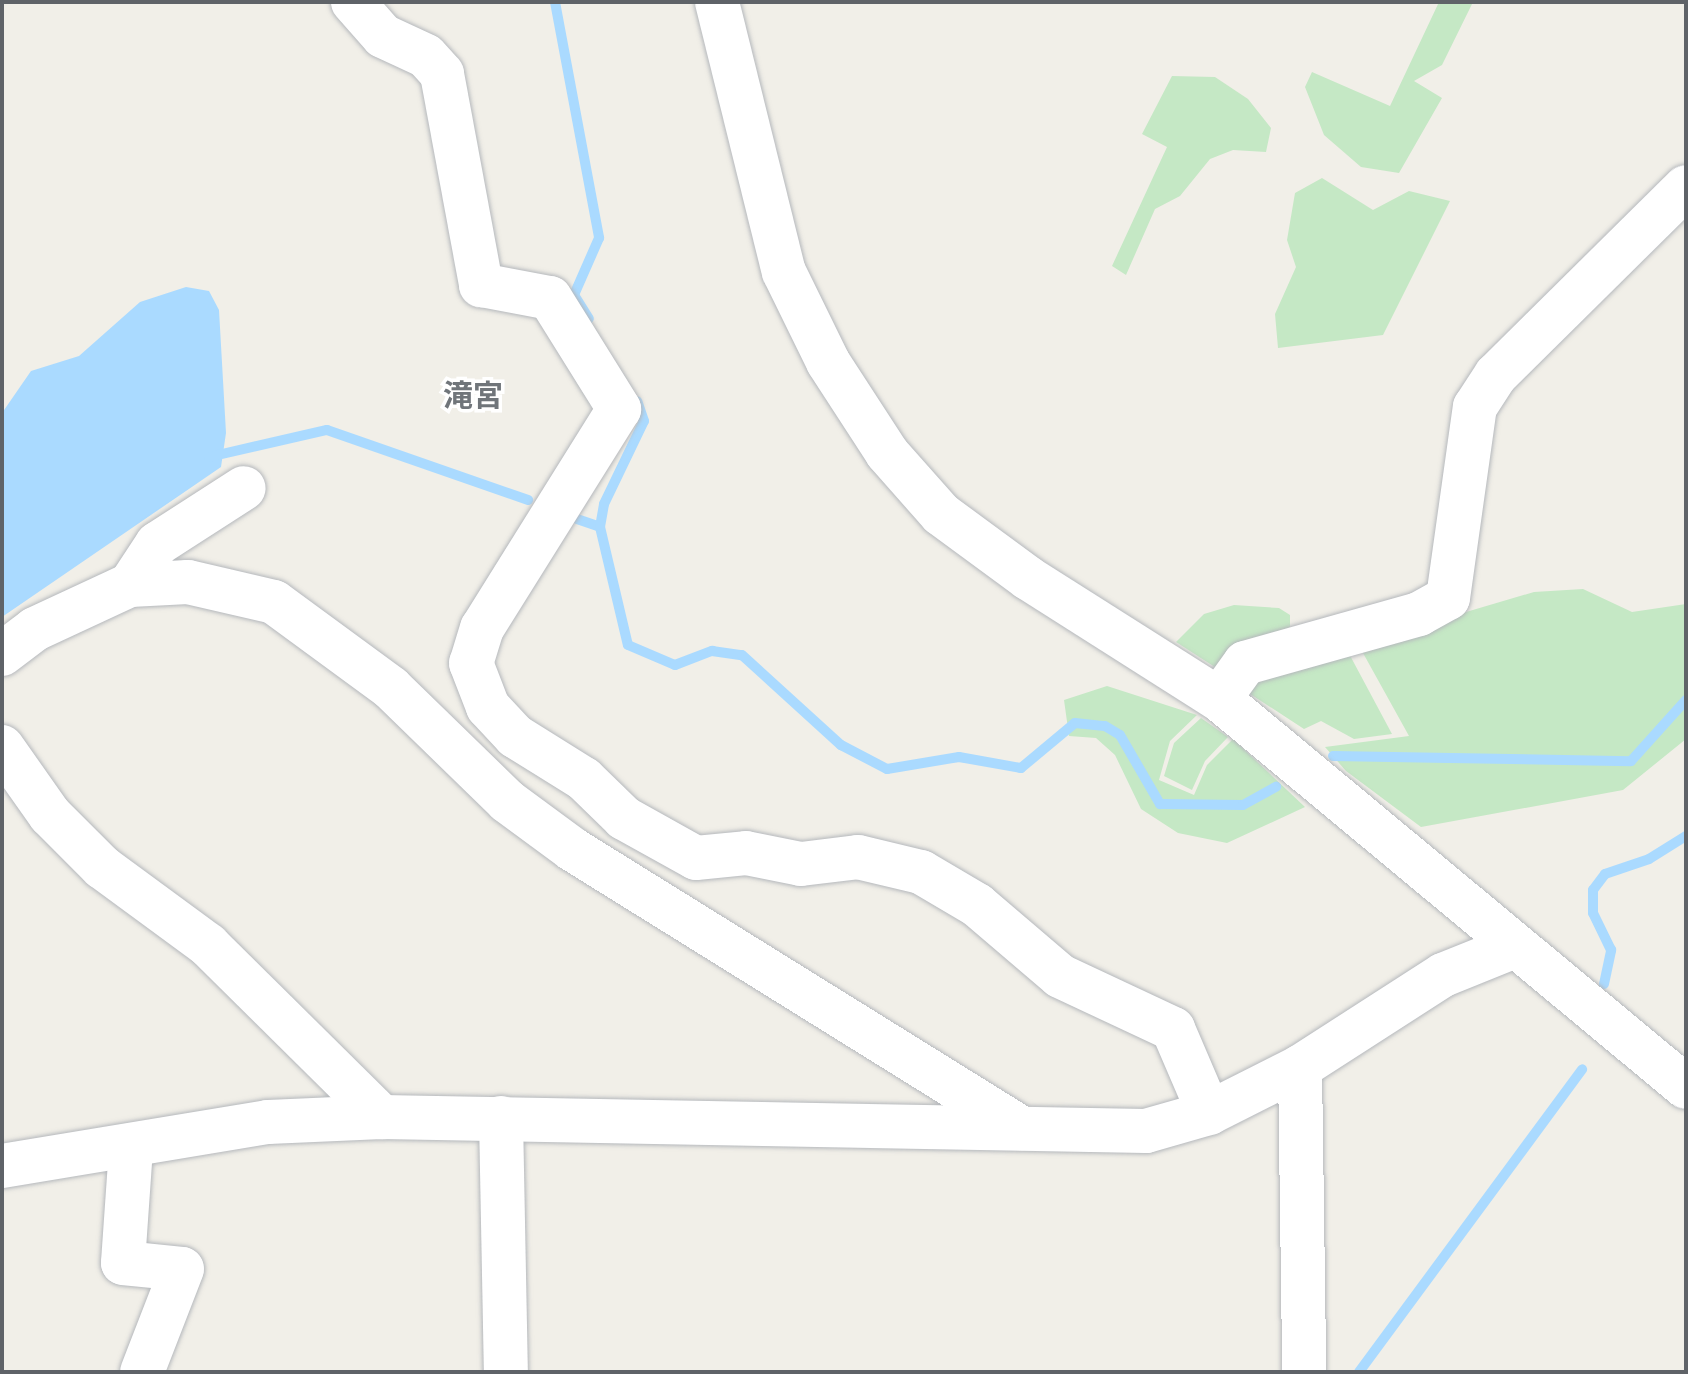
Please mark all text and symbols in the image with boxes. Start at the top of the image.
district label: 滝宮 [443,378,503,414]

